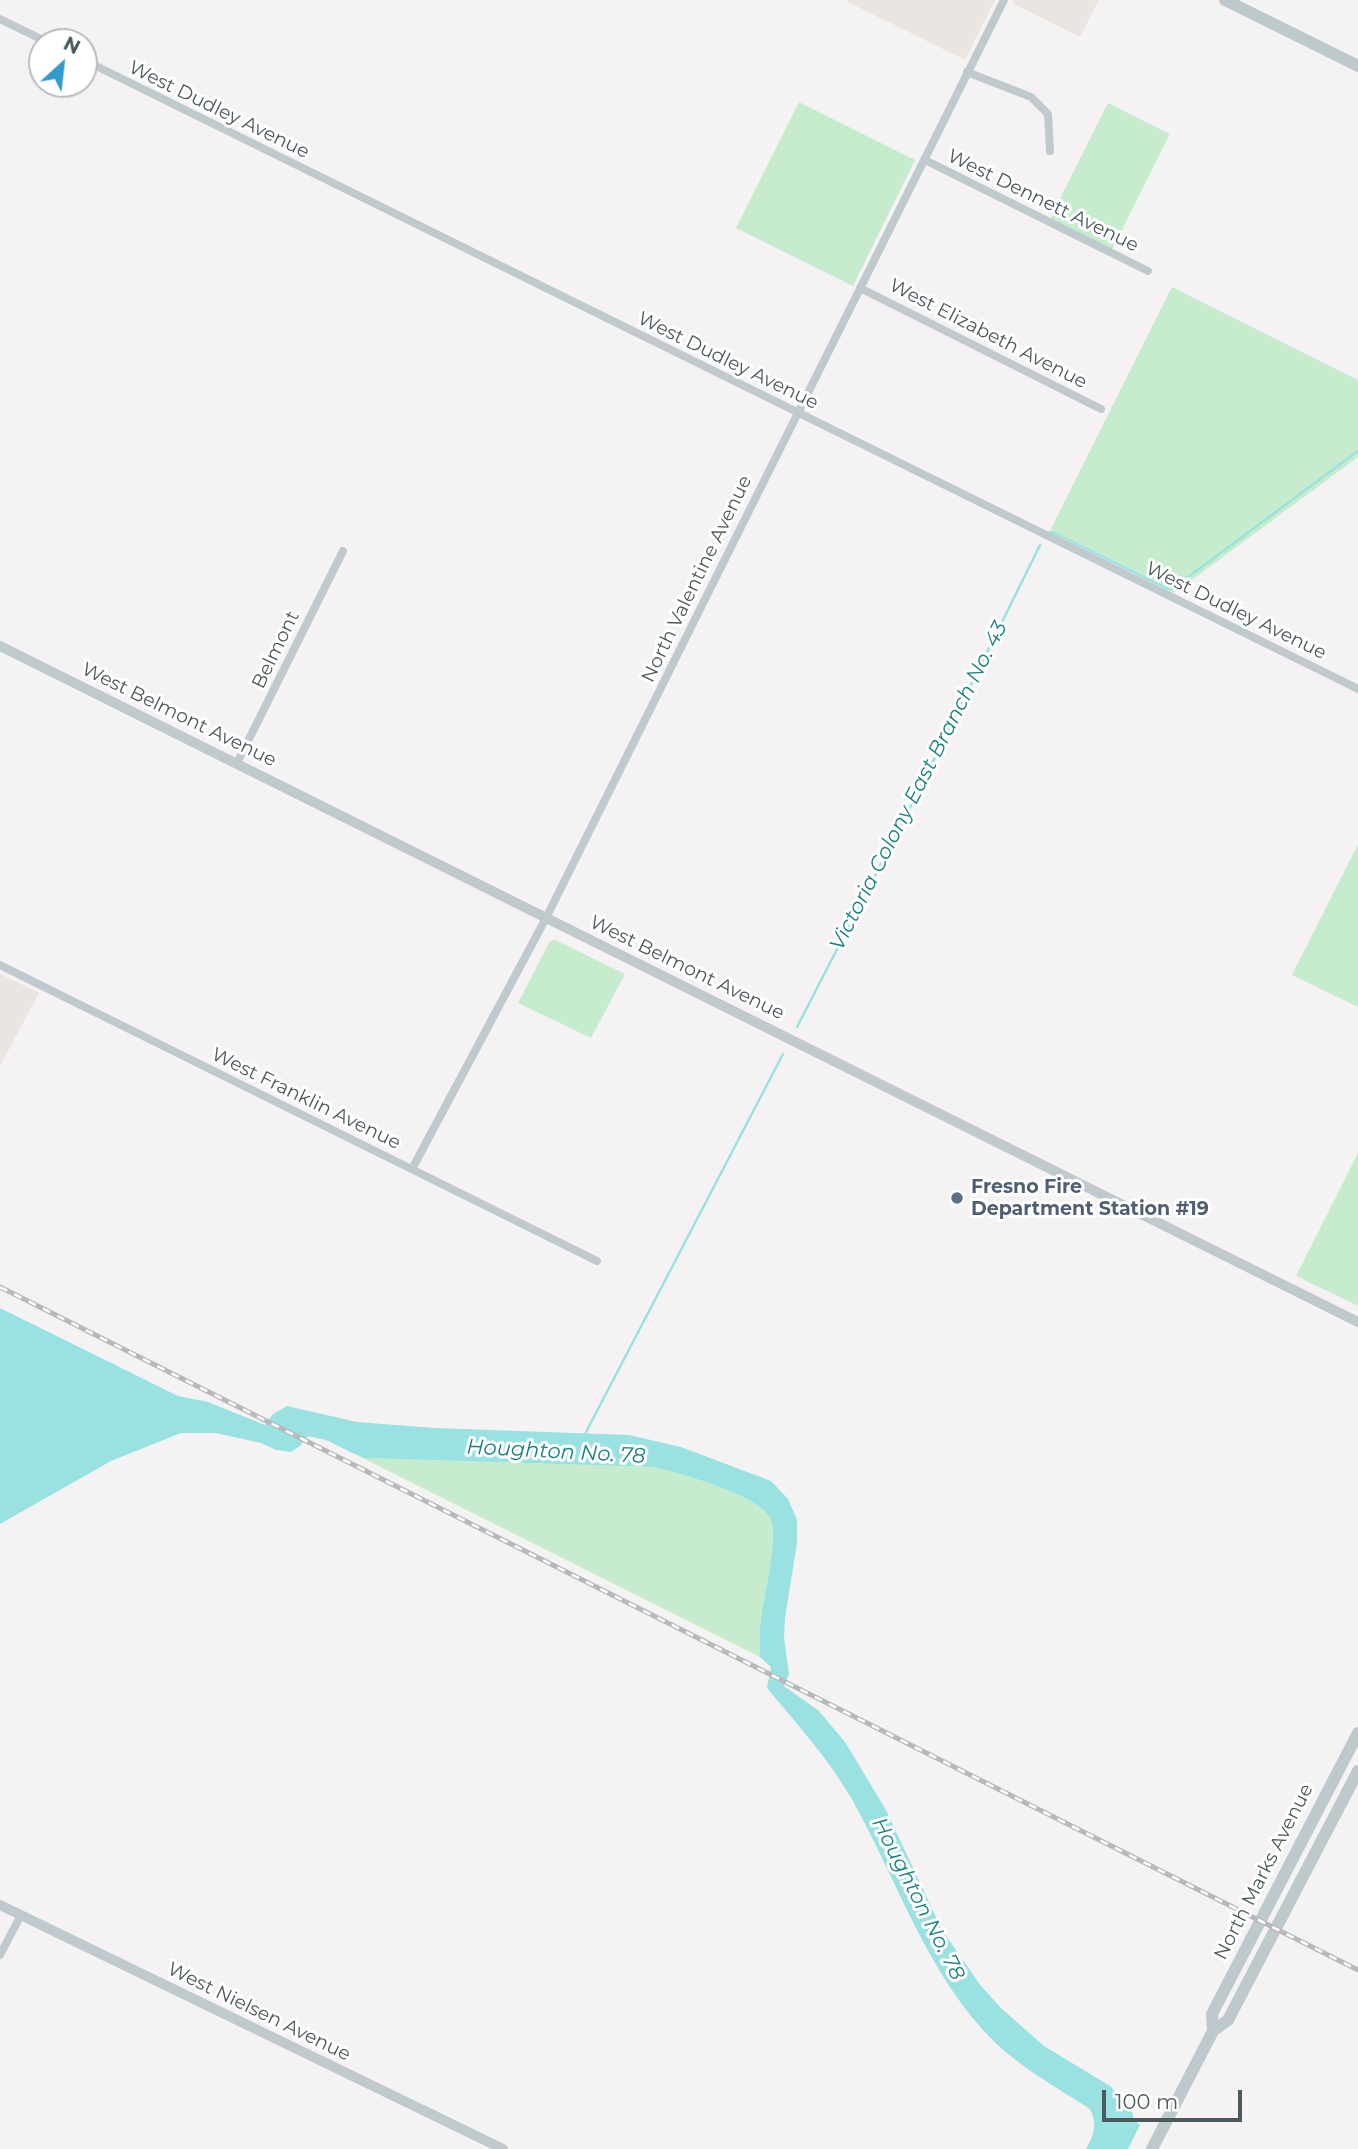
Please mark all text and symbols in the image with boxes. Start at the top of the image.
north arrow [28,28,98,98]
text: N [60,32,84,59]
street label: West Dudley Avenue [125,56,313,164]
street label: West Dennett Avenue [944,145,1142,257]
street label: West Elizabeth Avenue [885,274,1091,394]
street label: West Dudley Avenue [634,307,822,415]
street label: North Valentine Avenue [637,472,757,686]
street label: West Dudley Avenue [1142,557,1330,665]
street label: Belmont [247,607,305,693]
water label: Victoria Colony East Branch No. 43 [825,617,1013,955]
street label: West Belmont Avenue [78,658,280,772]
street label: West Belmont Avenue [586,911,788,1025]
street label: West Franklin Avenue [208,1043,404,1155]
place label: Fresno Fire Department Station #19 [971,1176,1209,1220]
marker: Fresno Fire Department Station #19 [949,1190,965,1206]
water label: Houghton No. 78 [466,1435,646,1469]
street label: North Marks Avenue [1210,1780,1318,1964]
water label: Houghton No. 78 [866,1813,970,1985]
street label: West Nielsen Avenue [164,1958,354,2066]
scale bar [1106,2076,1246,2120]
text: 100 m [1115,2089,1178,2114]

